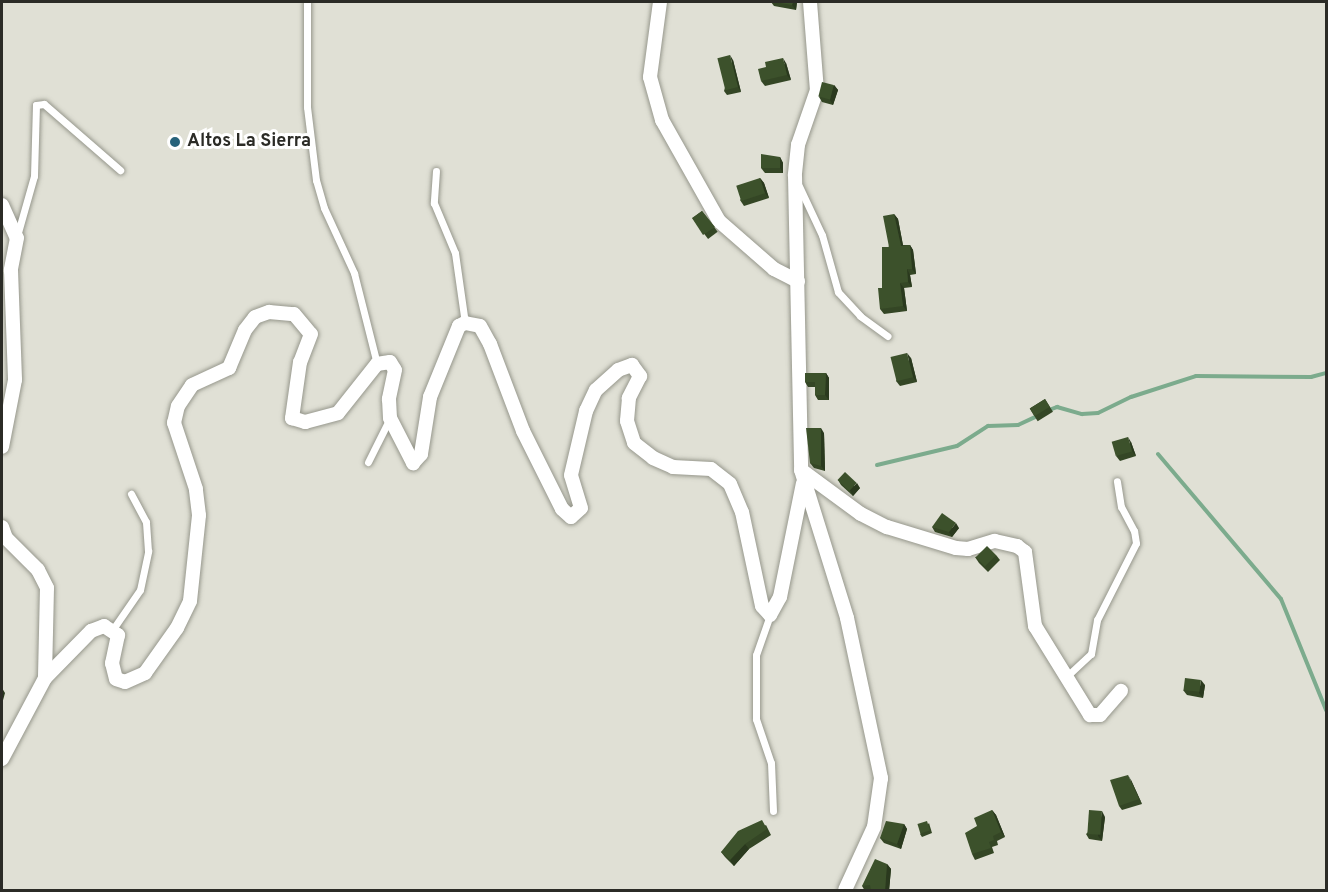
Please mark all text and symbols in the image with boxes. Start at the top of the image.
place label: Altos La Sierra [187,131,311,153]
marker: Altos La Sierra [168,135,182,149]

